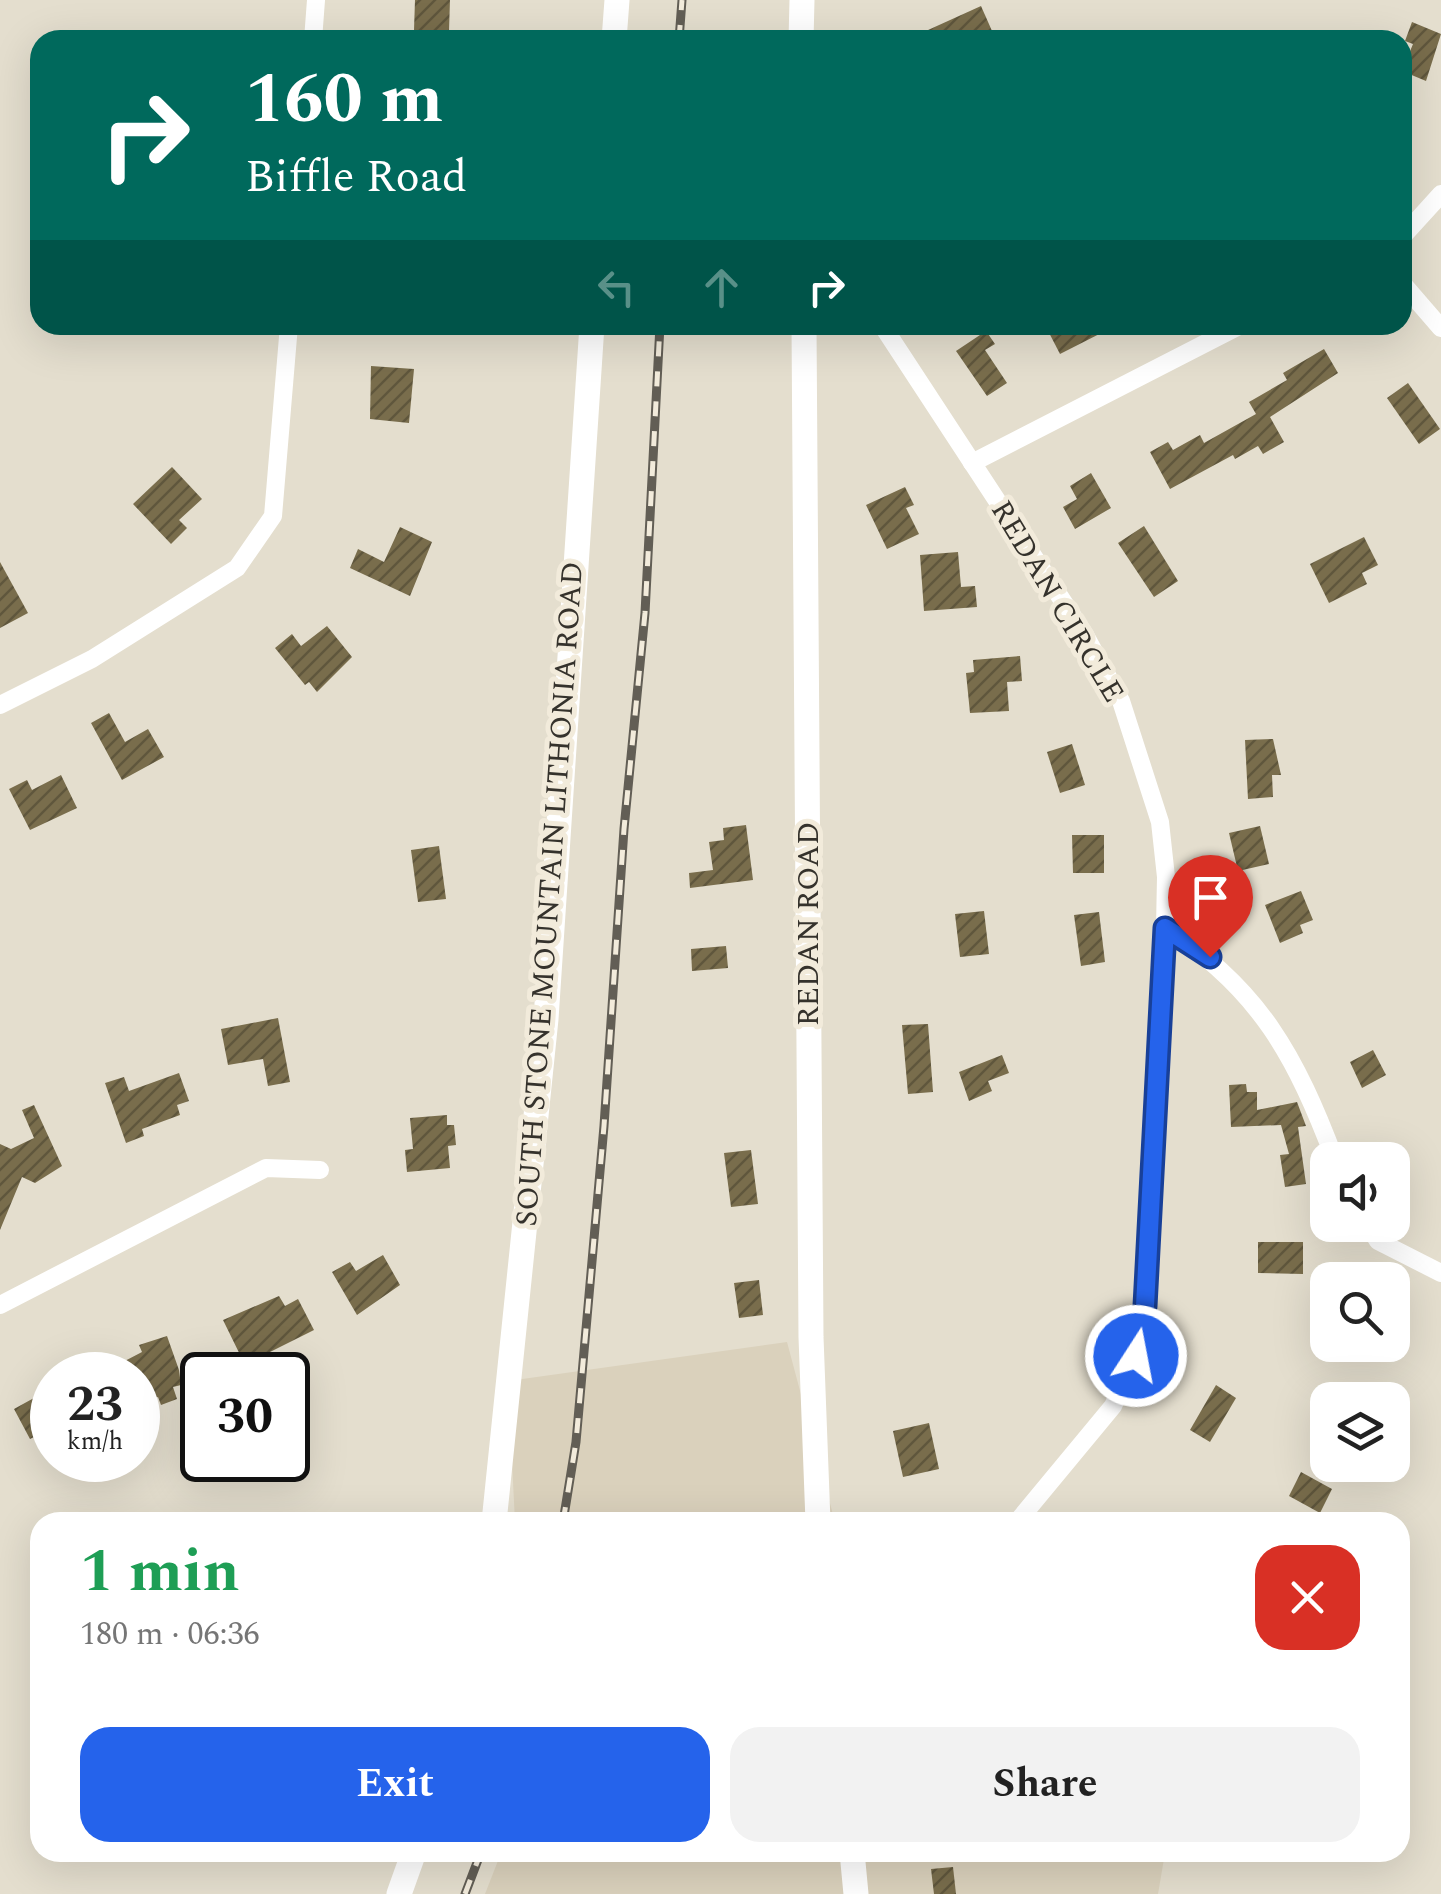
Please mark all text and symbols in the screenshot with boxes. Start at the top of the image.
text: 160 m [245,47,443,153]
icon: right [80,70,210,200]
text: Biffle Road [245,143,467,212]
icon: left [589,260,644,315]
icon: ahead [694,260,749,315]
icon: right [799,260,854,315]
street label: REDAN CIRCLE [978,492,1136,712]
street label: SOUTH STONE MOUNTAIN LITHONIA ROAD [504,560,596,1228]
street label: REDAN ROAD [786,822,832,1026]
pin [1168,855,1253,958]
icon: arrive [1183,870,1238,925]
map controls [1310,1142,1410,1482]
button: sound [1310,1142,1410,1242]
button: search [1310,1262,1410,1362]
position arrow [1084,1304,1188,1408]
speed limit sign: 30 [180,1352,310,1482]
text: 23 [67,1367,123,1443]
button: layers [1310,1382,1410,1482]
text: km/h [67,1423,123,1461]
text: 1 min [80,1526,240,1618]
button: close [1255,1545,1360,1650]
text: 180 m · 06:36 [80,1610,260,1659]
button: Exit [80,1727,710,1842]
button: Share [730,1727,1360,1842]

